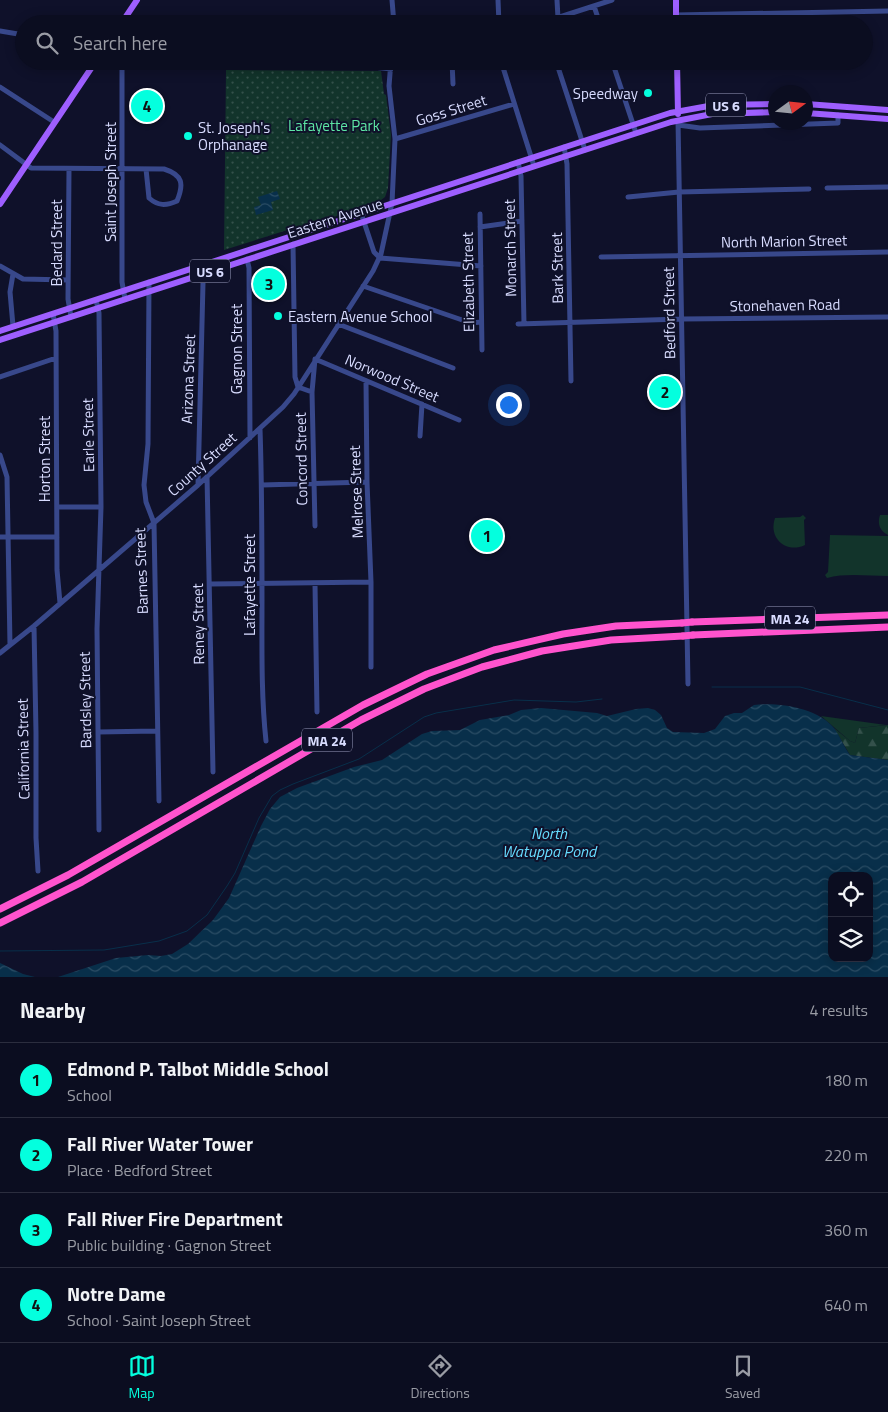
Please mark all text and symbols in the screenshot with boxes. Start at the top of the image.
search box [15,15,873,70]
text: Search here [73,28,167,57]
icon: search [33,29,61,57]
place label: Speedway [573,82,638,105]
north arrow [768,85,813,130]
pin: 4 [131,87,163,125]
marker: Speedway [642,87,654,99]
street label: Goss Street [413,88,490,132]
road number: US 6 [706,94,746,116]
park label: Lafayette Park [288,114,380,137]
place label: St. Joseph's Orphanage [198,116,270,156]
street label: Saint Joseph Street [99,121,122,242]
marker: St. Joseph's Orphanage [182,130,194,142]
street label: Eastern Avenue [284,192,386,244]
street label: Monarch Street [498,198,522,297]
street label: Bedard Street [45,199,68,287]
street label: North Marion Street [721,228,848,254]
street label: Elizabeth Street [456,231,480,332]
street label: Bark Street [545,232,569,304]
road number: US 6 [190,260,230,282]
pin: 3 [253,265,285,303]
street label: Bedford Street [657,266,681,359]
street label: Stonehaven Road [729,293,841,317]
street label: Gagnon Street [225,303,248,394]
place label: Eastern Avenue School [288,305,432,328]
marker: Eastern Avenue School [272,310,284,322]
street label: Arizona Street [175,333,201,424]
street label: Norwood Street [341,348,443,408]
pin: 2 [649,373,681,411]
your location [496,392,522,418]
street label: Earle Street [76,397,100,472]
street label: Concord Street [289,411,313,506]
street label: Horton Street [33,415,56,502]
street label: County Street [162,426,242,501]
street label: Melrose Street [343,444,369,539]
pin: 1 [471,517,503,555]
street label: Barnes Street [128,527,154,615]
street label: Lafayette Street [238,533,261,636]
street label: Reney Street [186,582,210,665]
road number: MA 24 [765,606,815,630]
street label: Bardsley Street [73,651,97,749]
street label: California Street [11,697,35,800]
road number: MA 24 [302,728,352,752]
water label: North Watuppa Pond [502,821,598,863]
map controls [828,872,873,962]
button: locate [828,872,873,917]
button: layers [828,917,873,962]
text: Nearby [20,994,85,1026]
text: 4 results [809,998,868,1022]
text: Edmond P. Talbot Middle School [67,1054,329,1083]
text: 1 [32,1068,40,1092]
text: 180 m [824,1068,868,1092]
text: School [67,1083,112,1107]
text: Fall River Water Tower [67,1129,253,1158]
text: 2 [32,1143,40,1167]
text: 220 m [824,1143,868,1167]
text: Place · Bedford Street [67,1158,212,1182]
text: Fall River Fire Department [67,1204,283,1233]
text: 3 [32,1218,40,1242]
text: 360 m [824,1218,868,1242]
text: Public building · Gagnon Street [67,1233,271,1257]
text: Notre Dame [67,1279,165,1308]
text: 4 [32,1293,40,1317]
text: 640 m [824,1293,868,1317]
text: School · Saint Joseph Street [67,1308,251,1332]
tab: Map [128,1352,156,1403]
tab: Directions [411,1352,470,1403]
tab: Saved [725,1352,761,1403]

